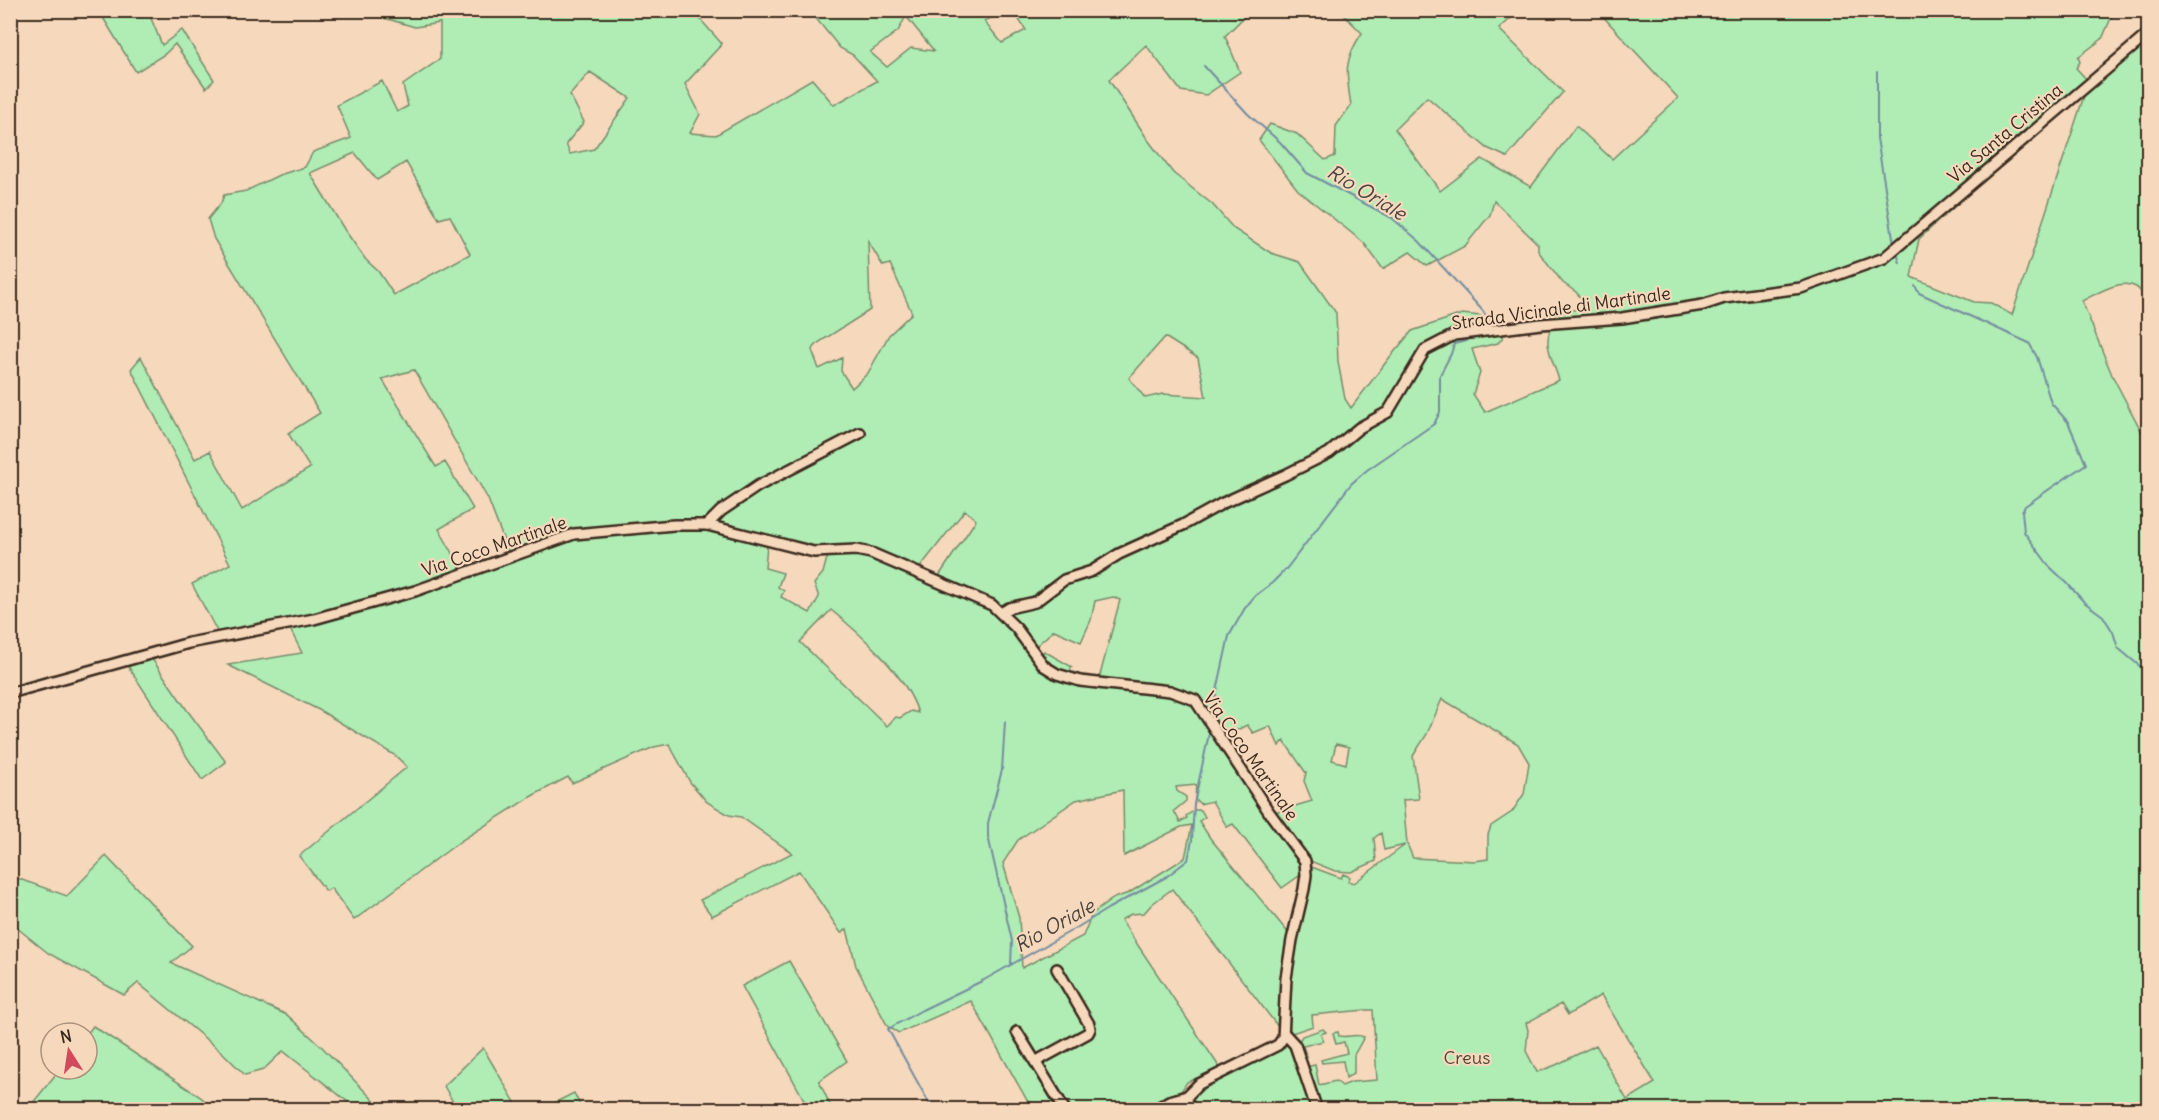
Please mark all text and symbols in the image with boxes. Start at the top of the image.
street label: Via Santa Cristina [1943,78,2067,188]
water label: Rio Oriale [1323,159,1412,226]
street label: Strada Vicinale di Martinale [1450,281,1672,335]
street label: Via Coco Martinale [419,510,569,582]
street label: Via Coco Martinale [1198,687,1304,825]
water label: Rio Oriale [1009,892,1100,957]
north arrow [39,1021,99,1081]
text: N [58,1025,73,1047]
park label: Creus [1444,1046,1490,1069]

